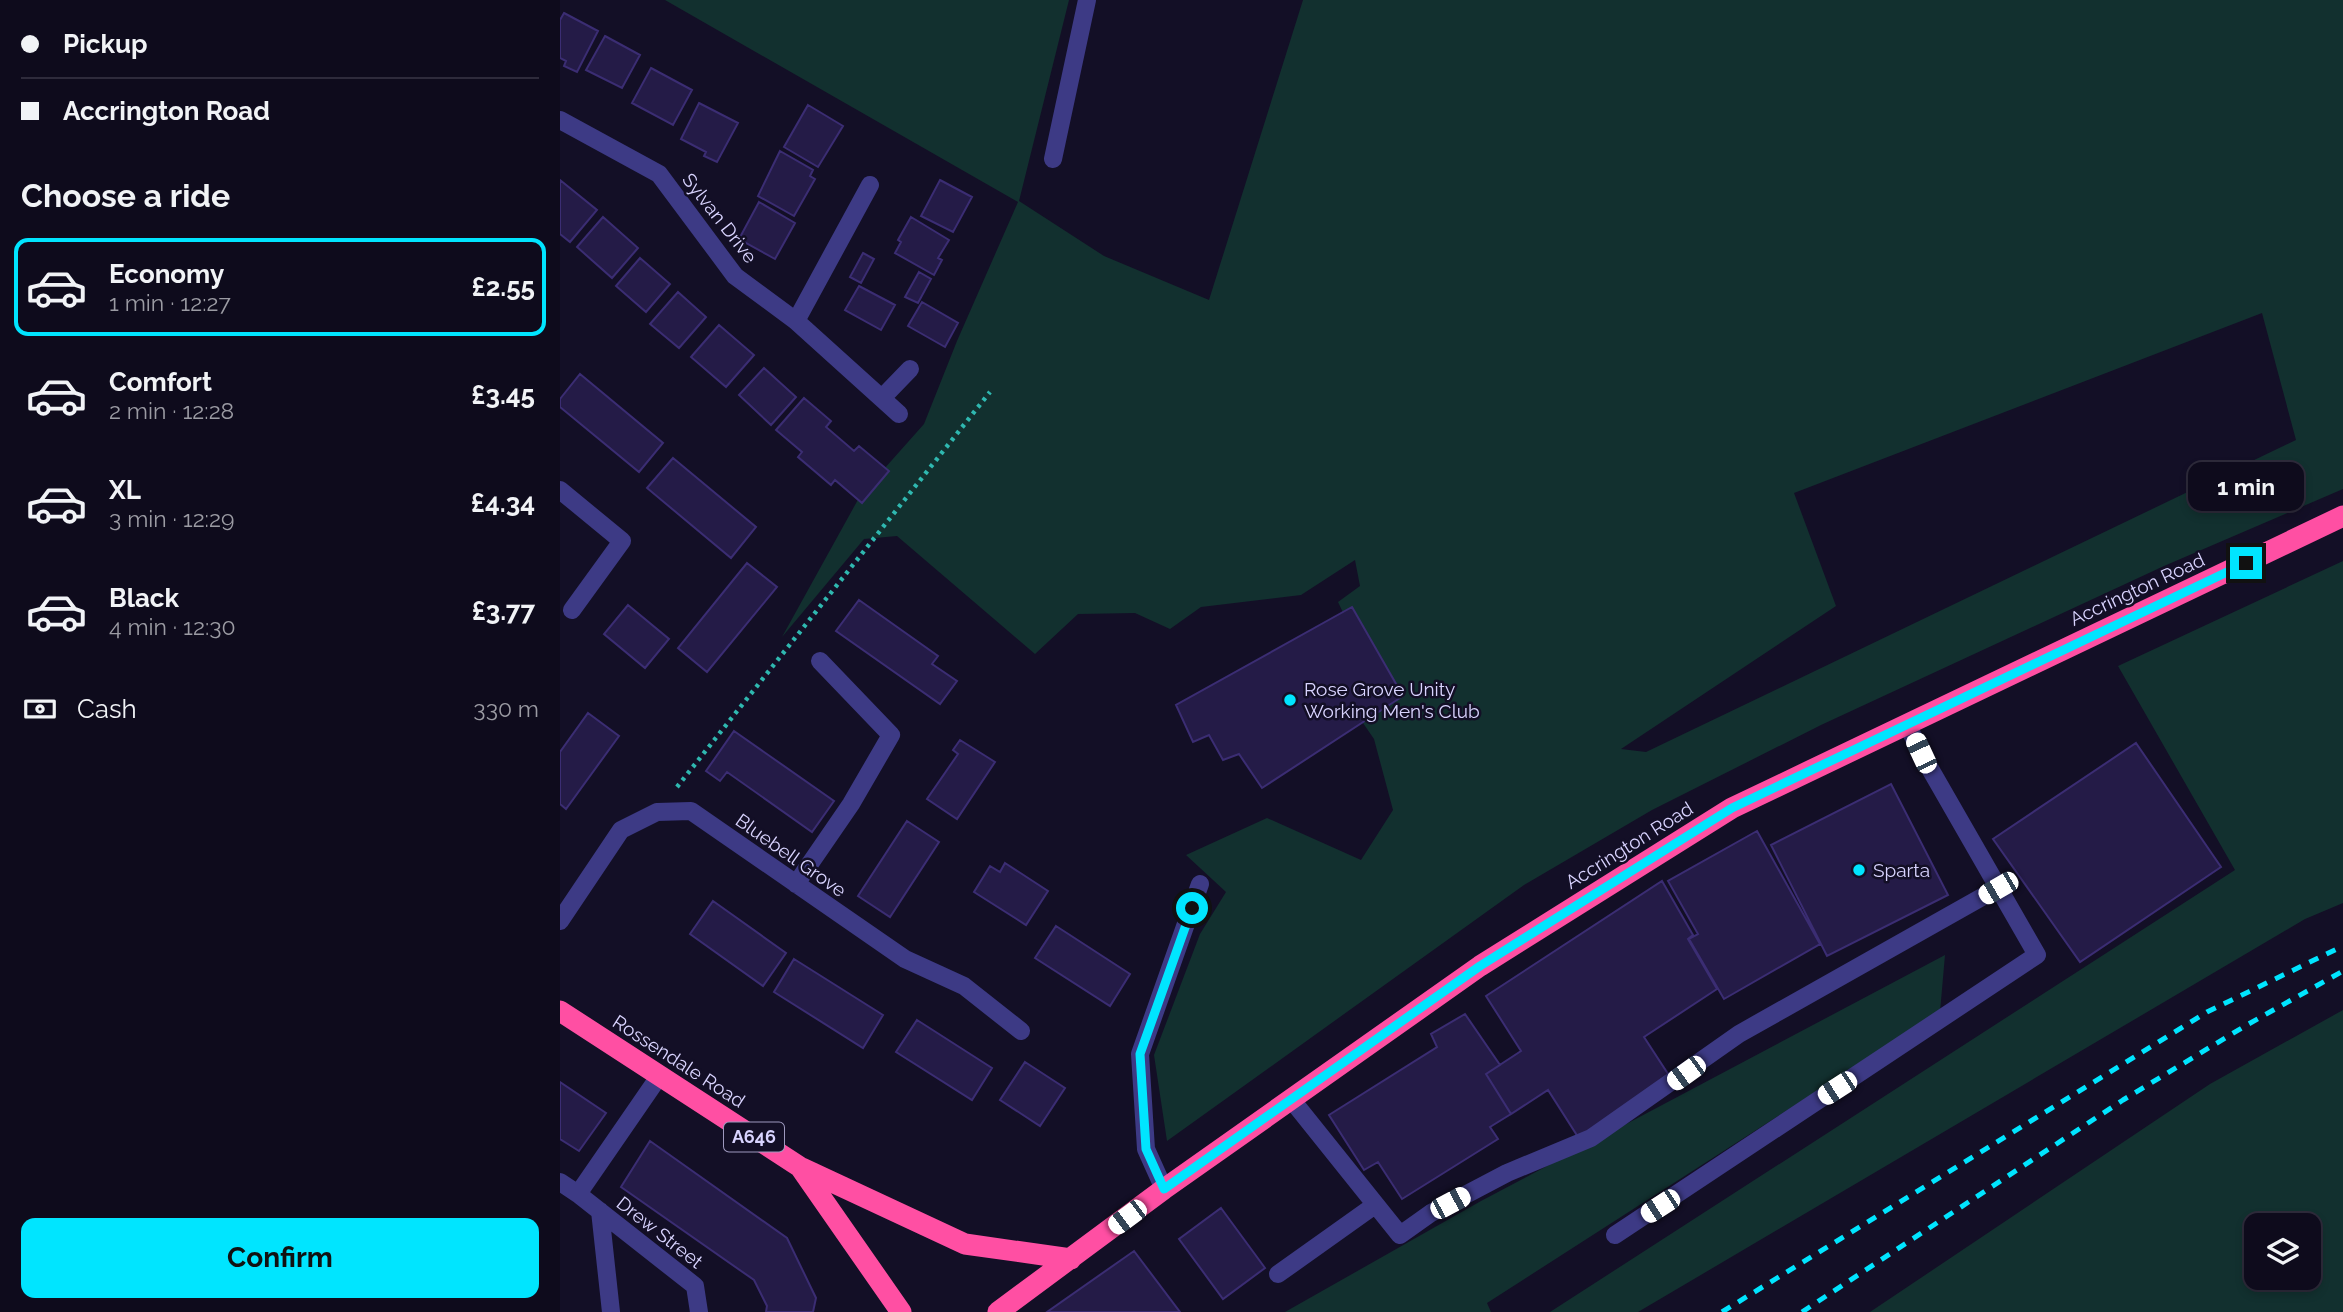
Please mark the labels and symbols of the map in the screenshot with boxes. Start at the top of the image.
street label: Sylvan Drive [678,169,762,267]
callout: 1 min [2188,462,2304,510]
route end [2230,547,2262,579]
street label: Accrington Road [2066,548,2208,630]
place label: Rose Grove Unity Working Men's Club [1304,678,1480,722]
marker: Rose Grove Unity Working Men's Club [1282,692,1298,708]
car [1903,730,1940,776]
street label: Accrington Road [1561,797,1697,893]
street label: Bluebell Grove [732,809,850,901]
place label: Sparta [1873,859,1930,881]
marker: Sparta [1851,862,1867,878]
car [1975,868,2022,908]
route start [1176,892,1208,924]
street label: Rossendale Road [609,1010,749,1112]
car [1663,1052,1710,1094]
car [1814,1068,1861,1108]
road number: A646 [724,1122,784,1152]
car [1427,1184,1474,1222]
car [1637,1186,1684,1226]
street label: Drew Street [613,1192,708,1273]
car [1104,1196,1151,1238]

